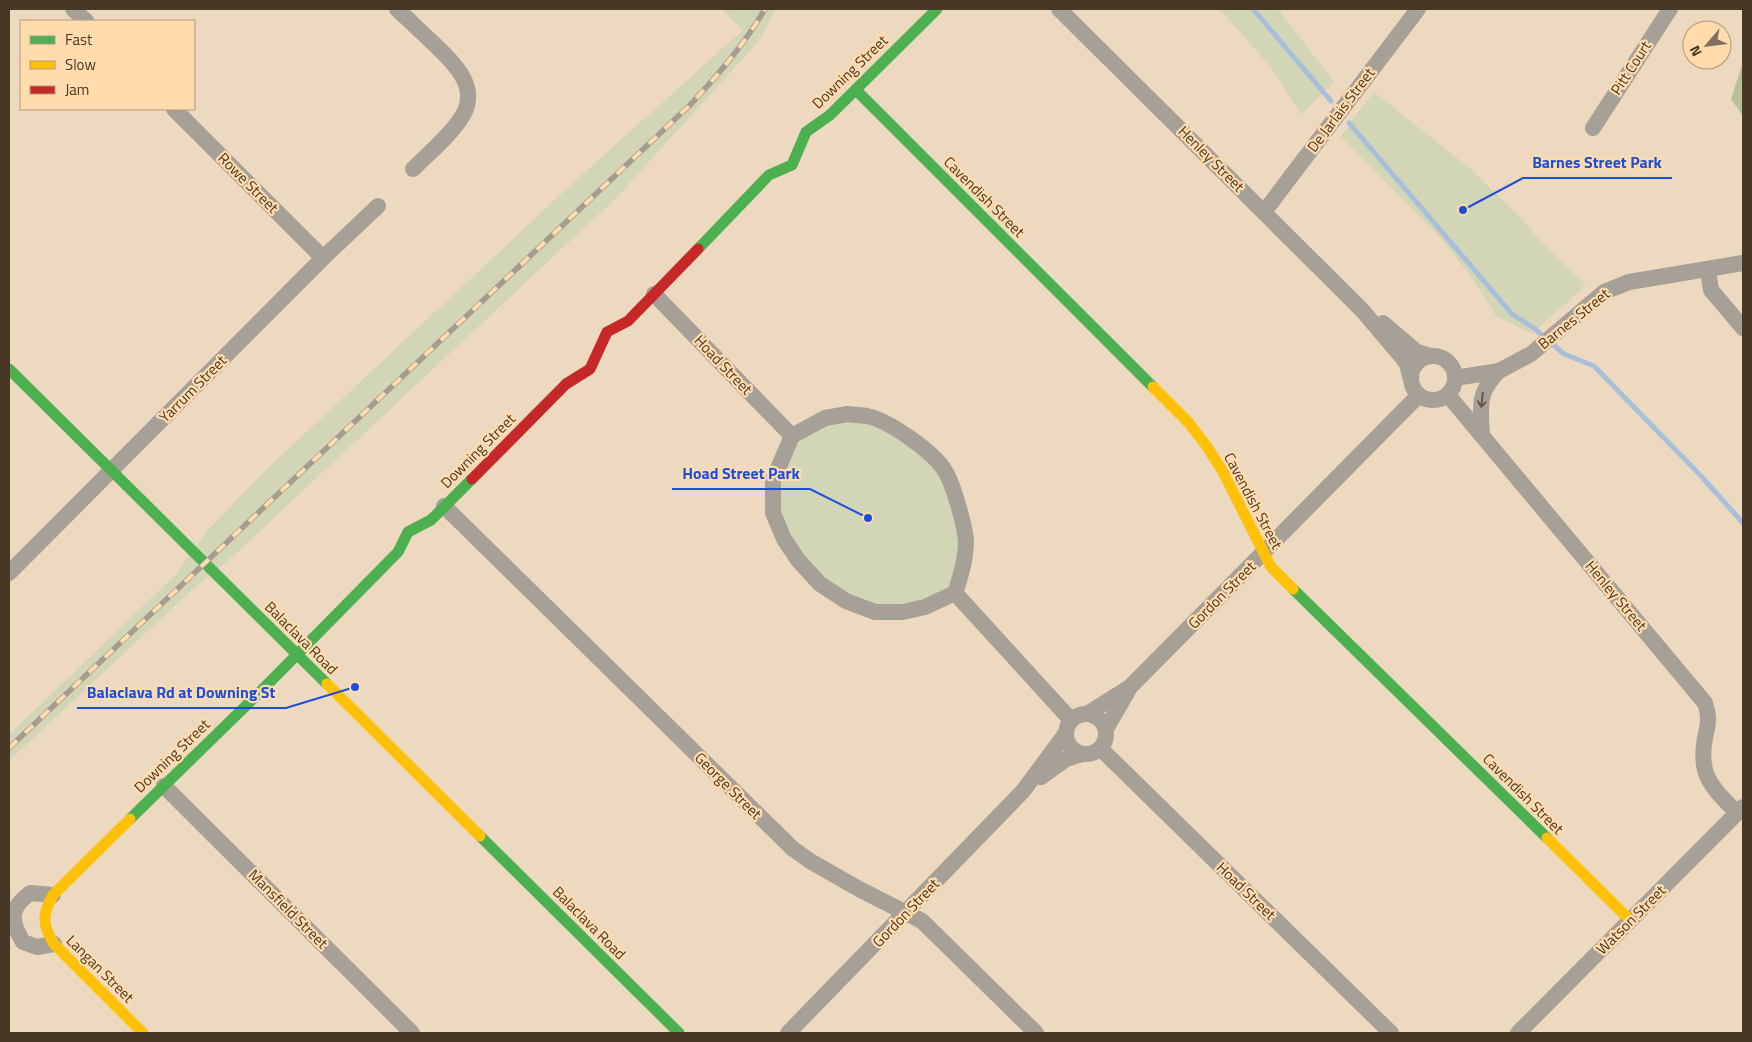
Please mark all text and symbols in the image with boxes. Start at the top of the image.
legend [20,20,195,110]
north arrow [1682,20,1732,70]
text: Fast [65,28,93,51]
street label: Downing Street [806,29,893,114]
street label: Pitt Court [1604,36,1657,99]
text: N [1684,42,1707,61]
text: Slow [65,53,96,76]
street label: De Jarlais Street [1301,62,1381,157]
text: Jam [65,78,89,101]
street label: Henley Street [1173,120,1250,198]
street label: Rowe Street [213,147,285,219]
callout: Barnes Street Park [1523,147,1672,178]
text: Barnes Street Park [1532,150,1663,174]
street label: Cavendish Street [939,151,1031,243]
street label: Barnes Street [1533,282,1615,355]
street label: Hoad Street [689,330,758,400]
street label: Yarrum Street [154,349,232,428]
one-way arrow [1477,391,1487,407]
street label: Downing Street [435,407,521,493]
street label: Cavendish Street [1218,448,1289,554]
callout: Hoad Street Park [672,458,810,489]
text: Hoad Street Park [682,461,801,485]
street label: Gordon Street [1182,555,1261,634]
street label: Henley Street [1580,555,1653,636]
street label: Balaclava Road [259,596,343,680]
callout: Balaclava Rd at Downing St [77,677,286,708]
text: Balaclava Rd at Downing St [87,680,275,704]
street label: Downing Street [128,713,215,798]
street label: George Street [689,747,768,825]
street label: Cavendish Street [1478,748,1570,840]
street label: Hoad Street [1211,856,1282,926]
street label: Mansfield Street [243,864,334,954]
street label: Gordon Street [867,872,945,952]
street label: Watson Street [1590,879,1671,960]
street label: Balaclava Road [547,881,631,965]
street label: Langan Street [61,929,140,1008]

